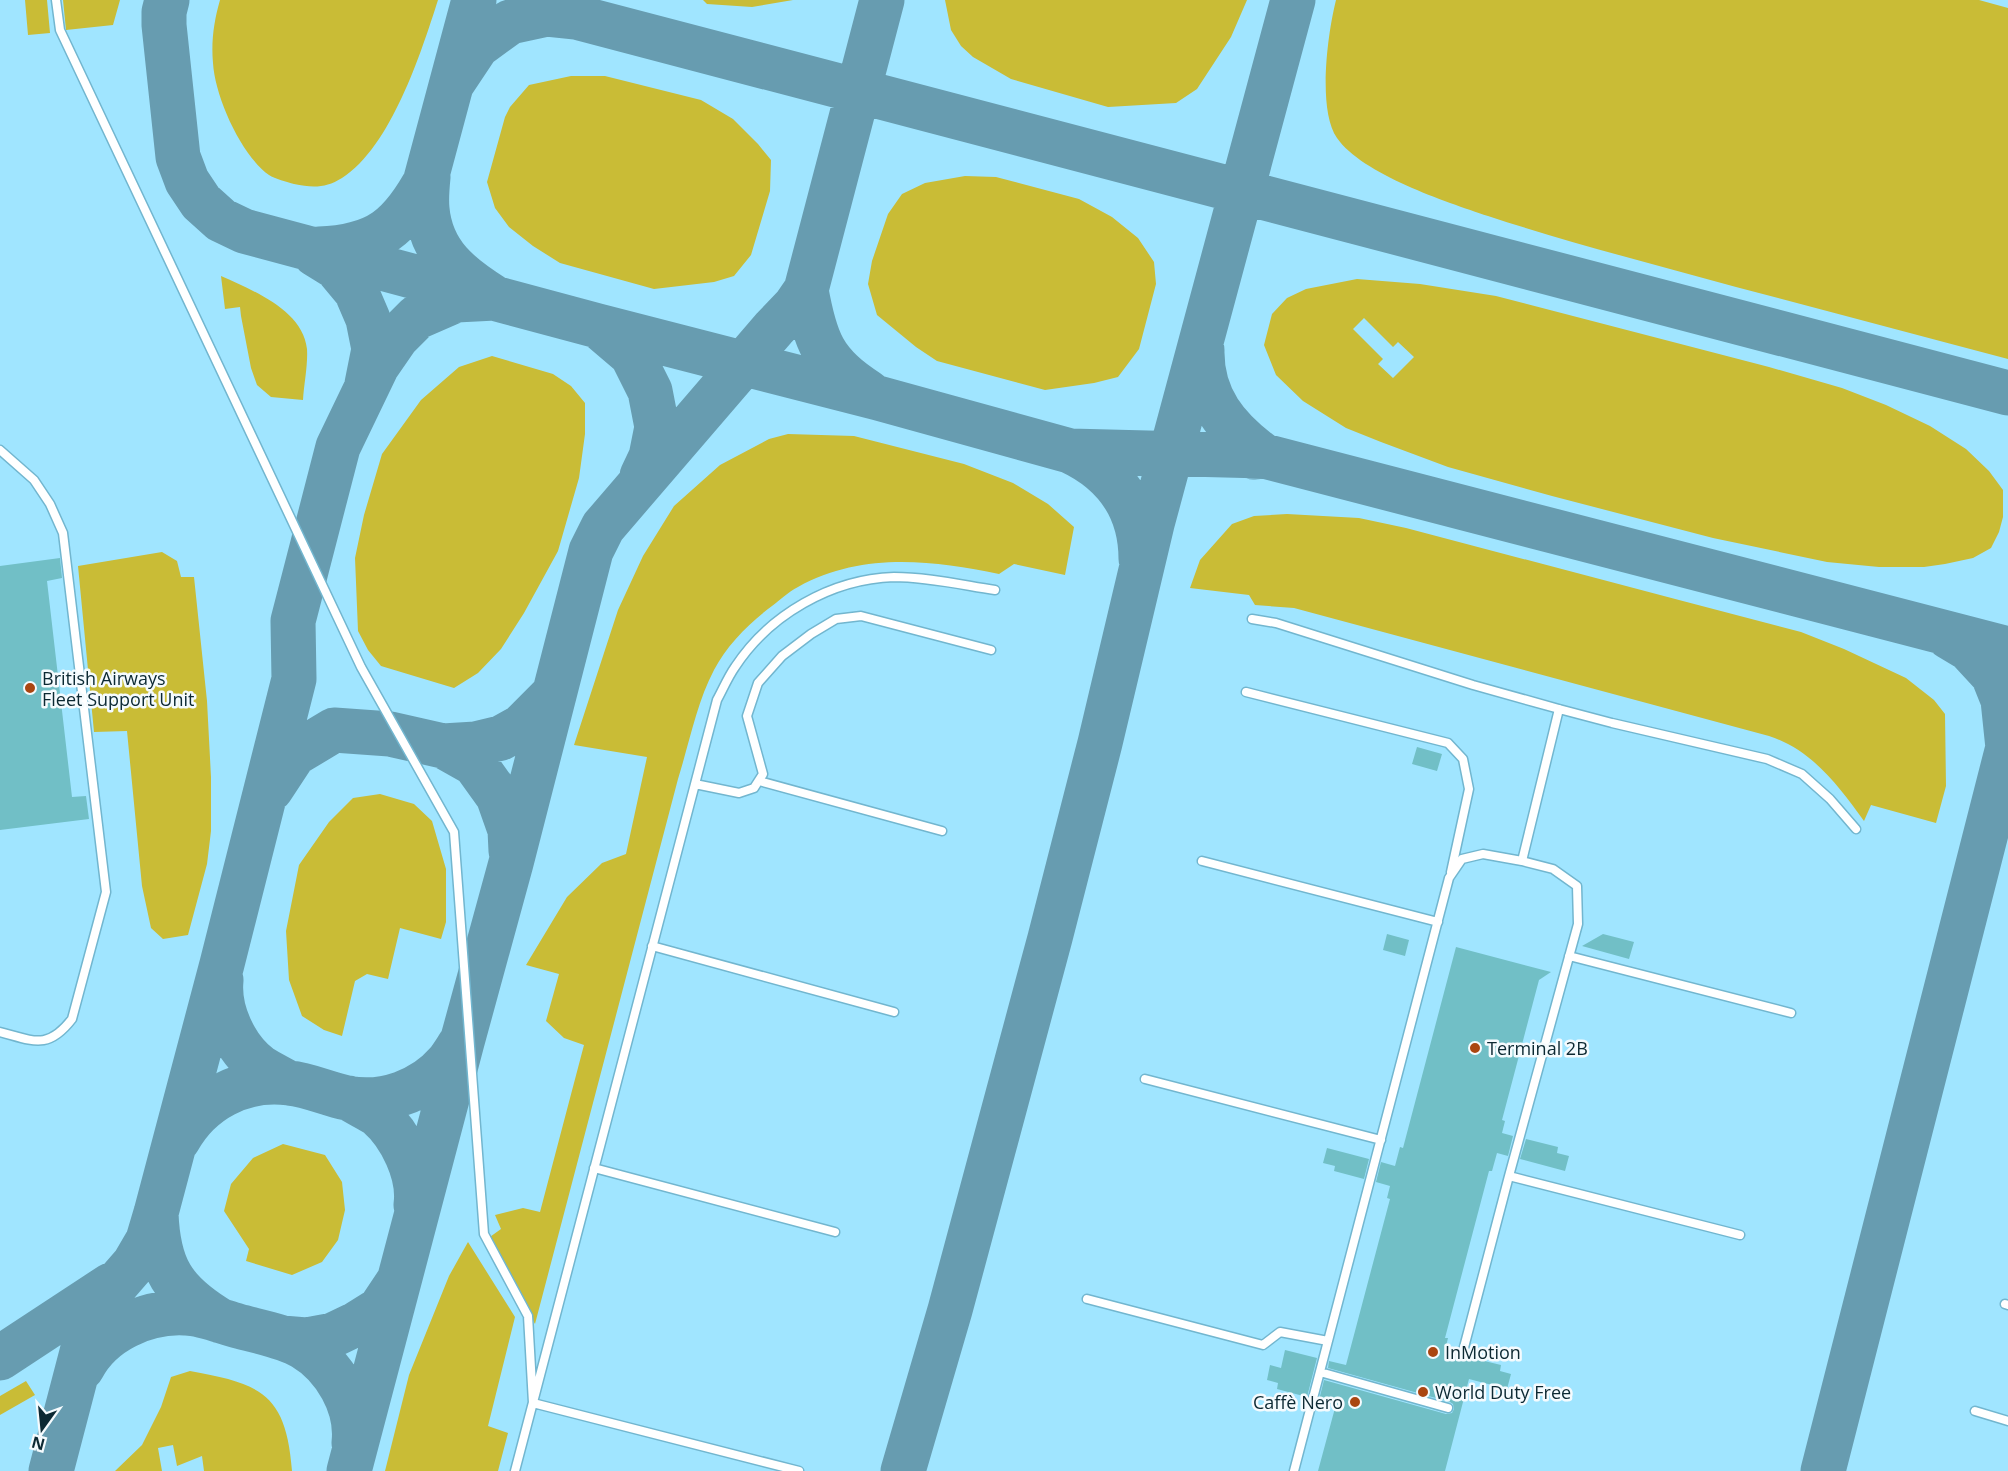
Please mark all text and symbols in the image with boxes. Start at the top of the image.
place label: British Airways Fleet Support Unit [42,666,194,711]
marker: British Airways Fleet Support Unit [23,681,37,695]
place label: Terminal 2B [1487,1036,1588,1060]
marker: Terminal 2B [1468,1041,1482,1055]
place label: InMotion [1445,1340,1521,1364]
marker: InMotion [1426,1345,1440,1359]
place label: World Duty Free [1435,1380,1571,1404]
marker: World Duty Free [1416,1385,1430,1399]
place label: Caffè Nero [1253,1390,1343,1414]
marker: Caffè Nero [1348,1395,1362,1409]
north arrow [12,1399,72,1459]
text: N [29,1431,47,1456]

